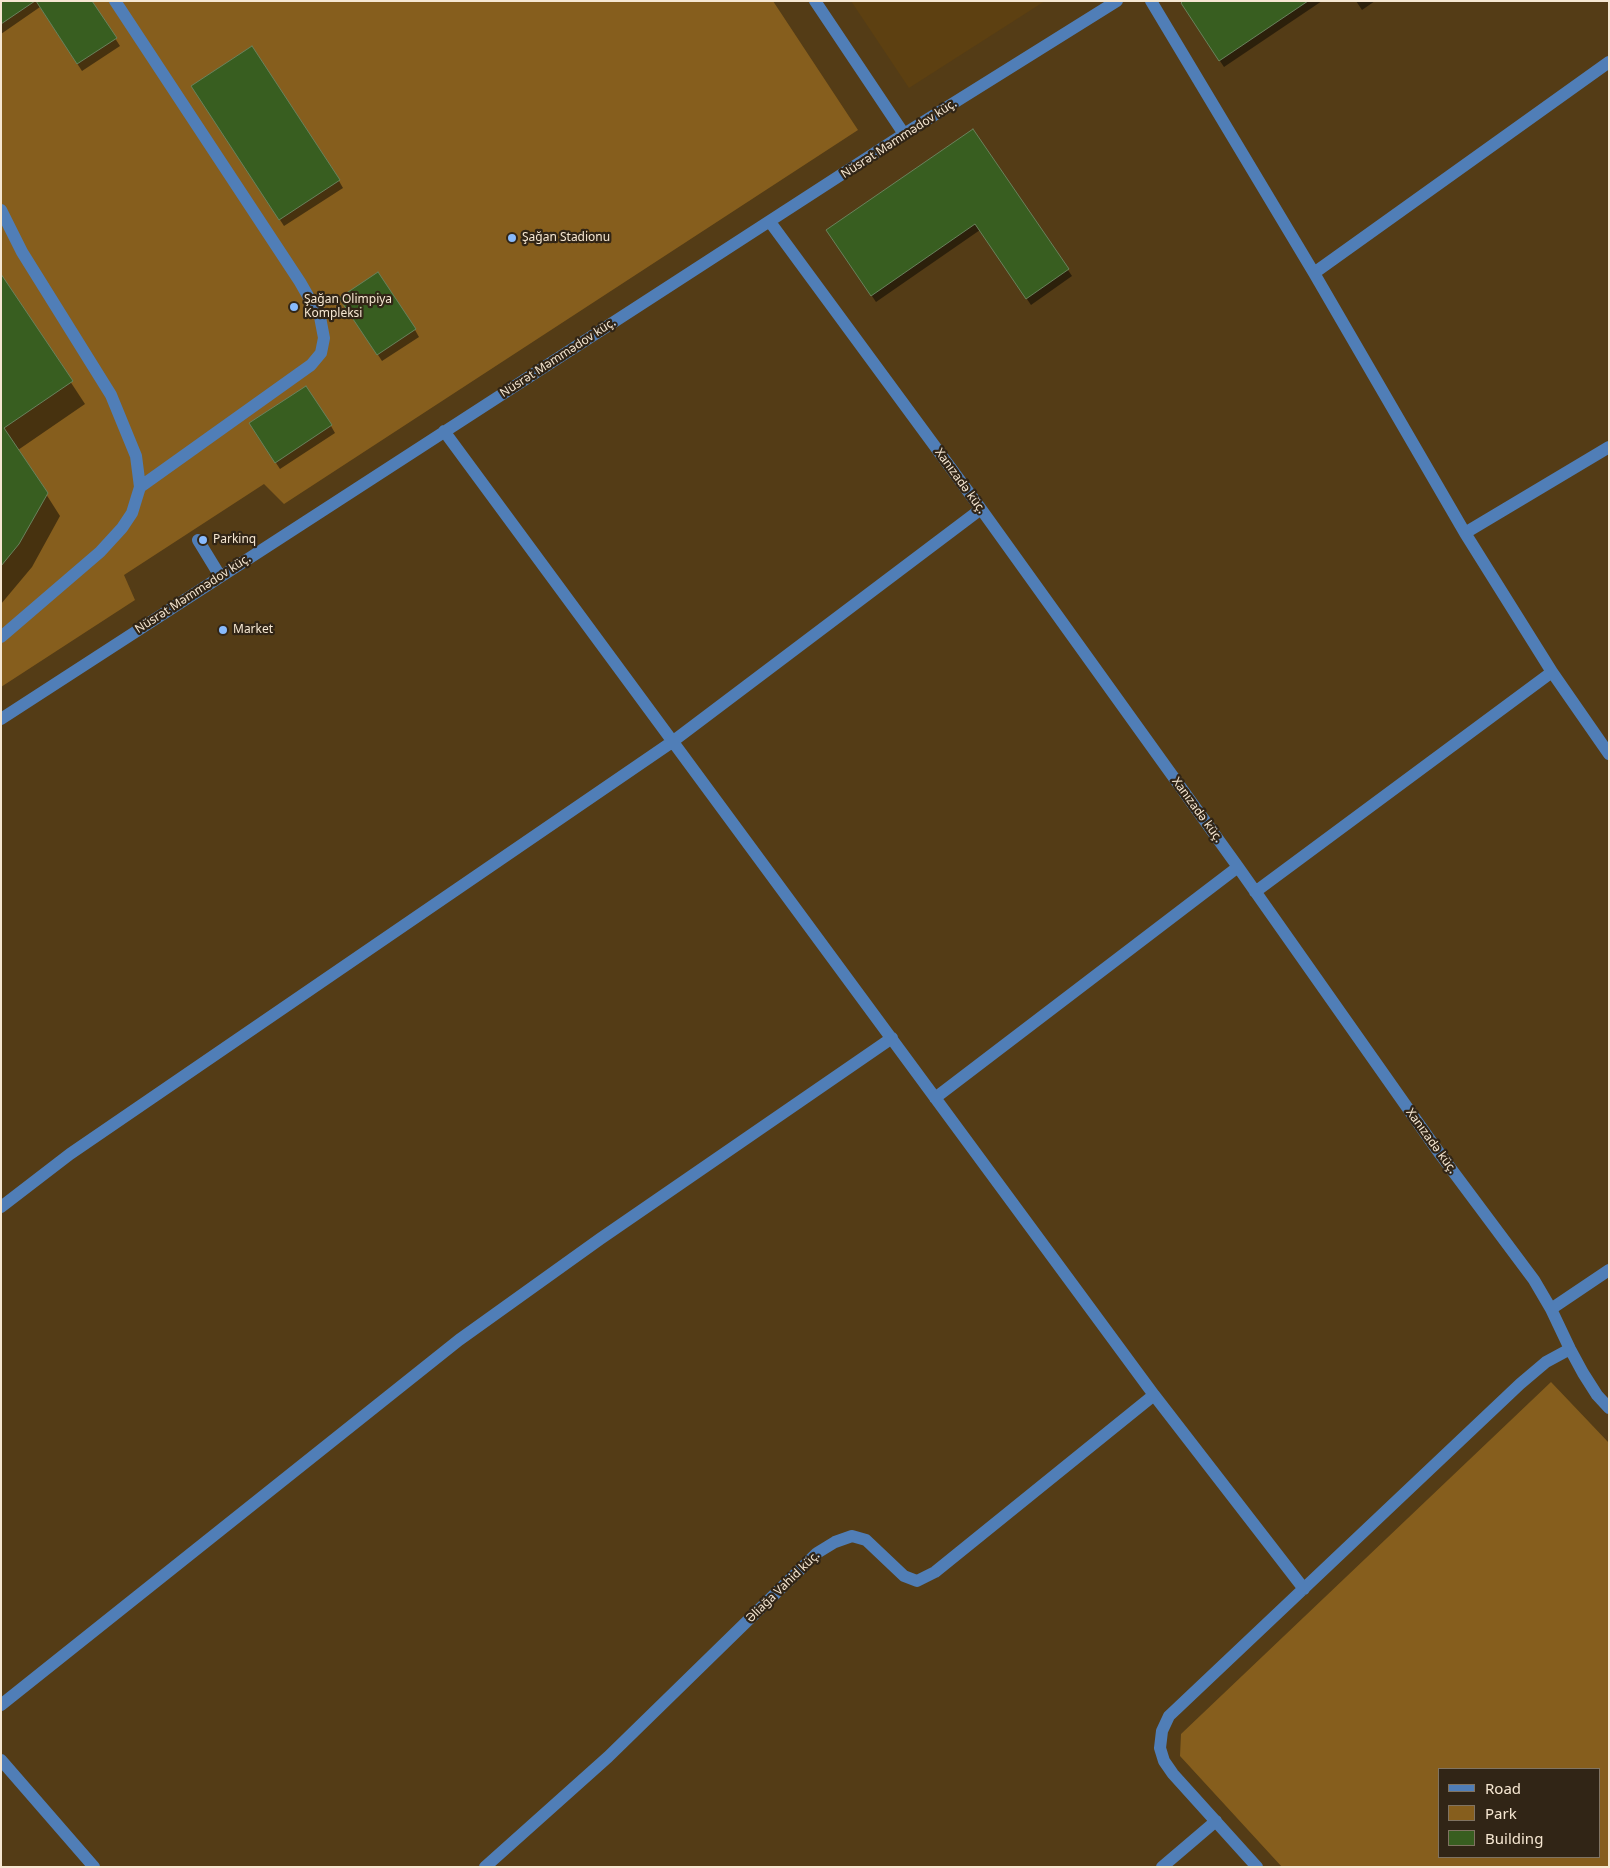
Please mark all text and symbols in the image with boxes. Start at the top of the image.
street label: Nüsrət Məmmədov küç. [839,96,959,182]
place label: Şağan Stadionu [522,231,610,245]
marker: Şağan Stadionu [506,232,518,244]
place label: Şağan Olimpiya Kompleksi [304,293,392,321]
marker: Şağan Olimpiya Kompleksi [288,301,300,313]
street label: Nüsrət Məmmədov küç. [498,315,618,401]
street label: Xanızadə küç. [932,446,988,516]
place label: Parkinq [213,533,256,547]
marker: Parkinq [197,534,209,546]
street label: Nüsrət Məmmədov küç. [133,551,253,637]
place label: Market [233,623,273,637]
marker: Market [217,624,229,636]
street label: Xanızadə küç. [1169,775,1225,845]
street label: Xanızadə küç. [1403,1106,1459,1176]
street label: Əliağa Vahid küç. [743,1548,823,1626]
legend [1438,1768,1600,1858]
text: Road [1485,1778,1521,1798]
text: Park [1485,1803,1517,1823]
text: Building [1485,1828,1543,1848]

